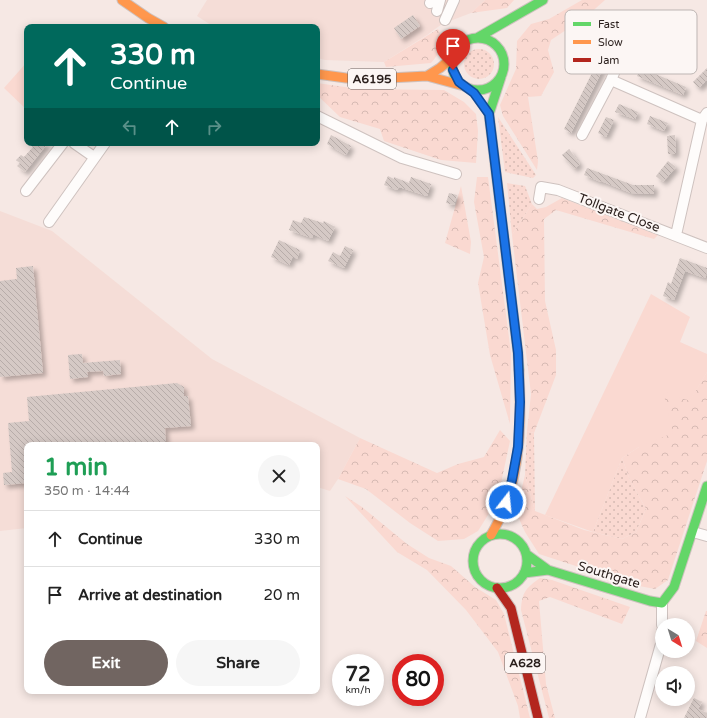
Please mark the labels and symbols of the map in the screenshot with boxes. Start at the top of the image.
legend [565,10,697,74]
text: Fast [598,18,619,31]
pin [436,29,470,70]
text: Slow [598,36,623,49]
text: Jam [598,54,619,67]
road number: A6195 [348,69,396,89]
street label: Tollgate Close [576,190,662,236]
position arrow [485,481,527,523]
street label: Southgate [576,558,642,592]
north arrow [655,618,695,658]
road number: A628 [505,653,545,673]
speed limit sign: 80 [392,654,444,706]

